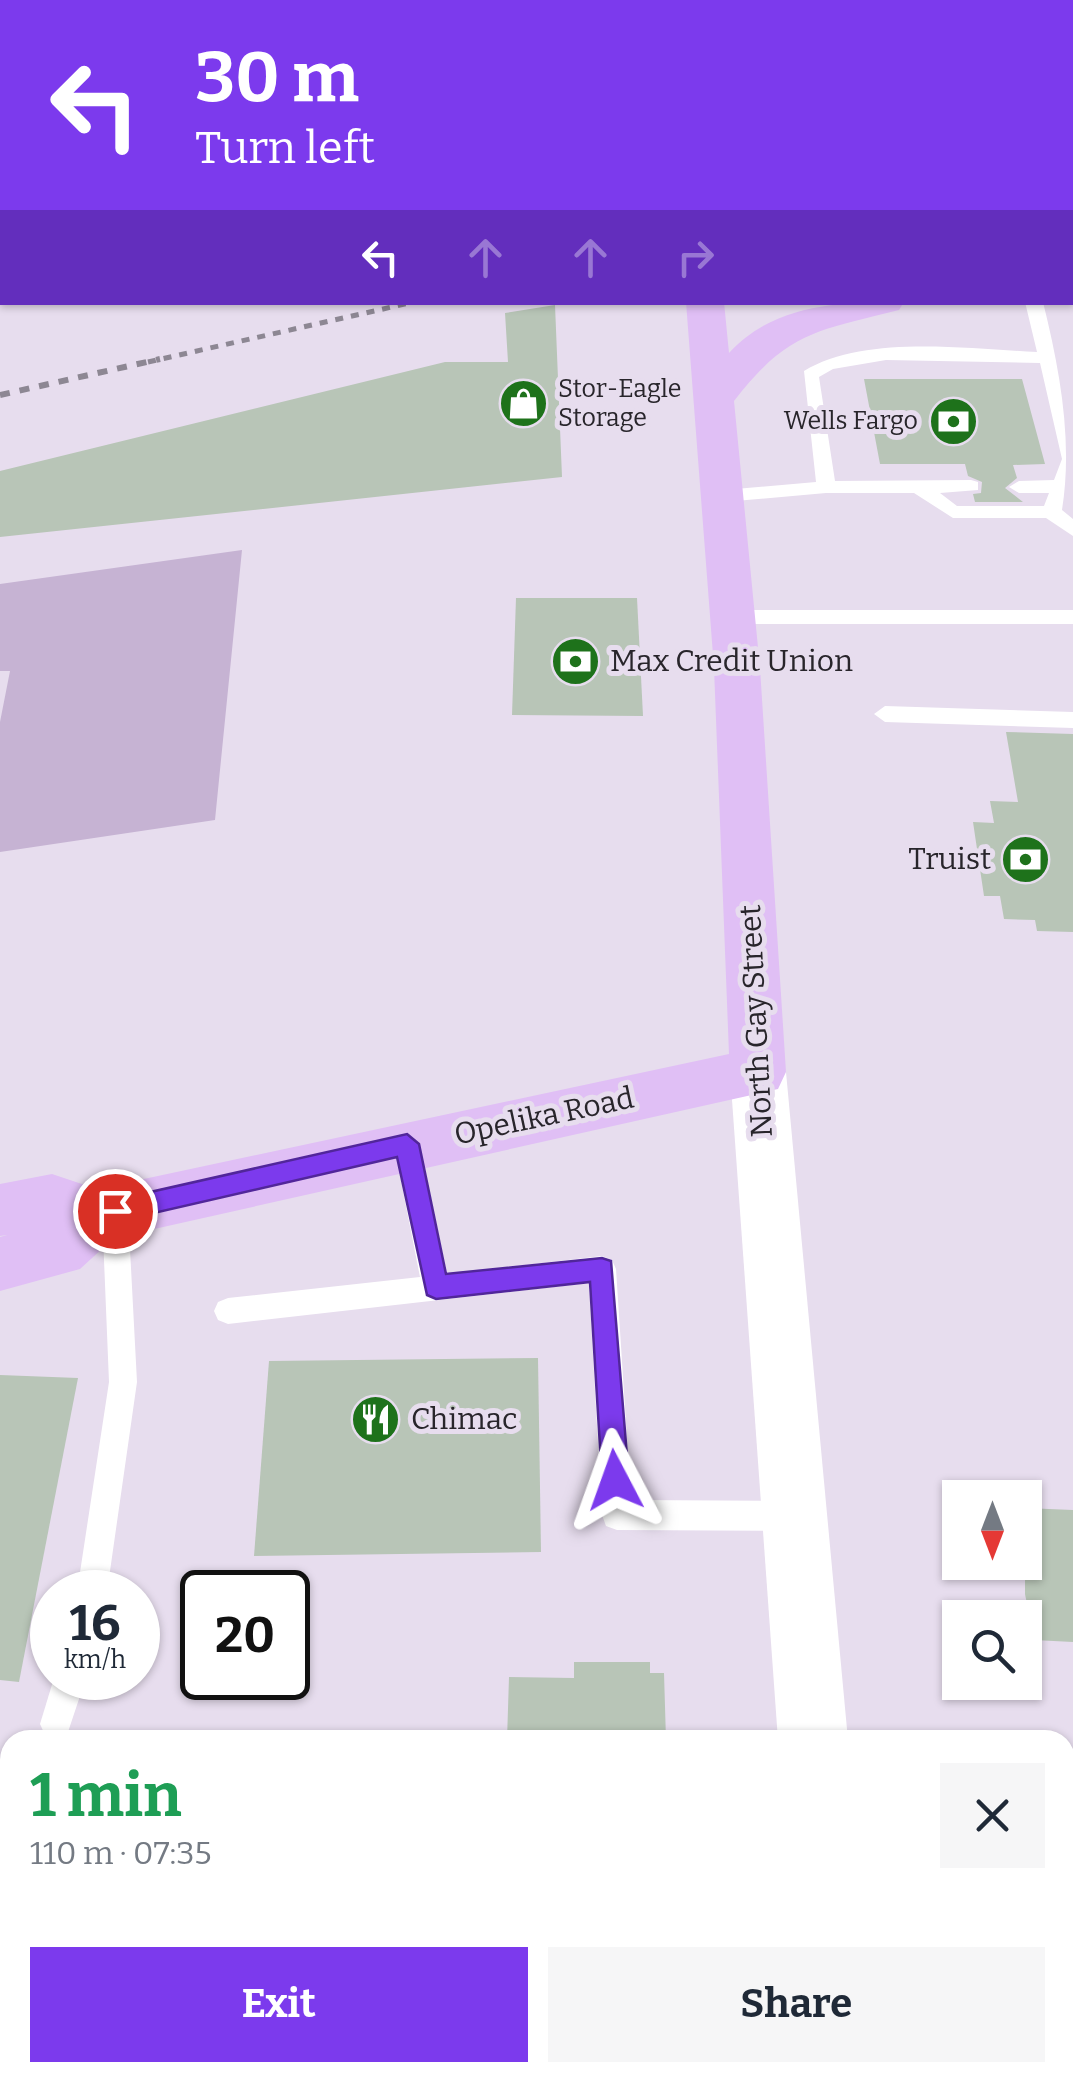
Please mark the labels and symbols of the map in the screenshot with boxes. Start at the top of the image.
place label: Stor-Eagle Storage [558,374,682,433]
shop icon: Stor-Eagle Storage [497,377,549,429]
bank icon: Wells Fargo [927,395,979,447]
place label: Wells Fargo [784,406,918,436]
bank icon: Max Credit Union [549,635,601,687]
place label: Max Credit Union [610,643,853,679]
bank icon: Truist [1000,833,1052,885]
place label: Truist [908,841,991,877]
street label: North Gay Street [732,904,780,1138]
street label: Opelika Road [451,1079,637,1153]
pin [73,1169,158,1254]
restaurant icon: Chimac [350,1393,402,1445]
place label: Chimac [411,1401,518,1437]
position arrow [563,1428,667,1532]
north arrow [942,1480,1042,1580]
speed limit sign: 20 [180,1570,310,1700]

